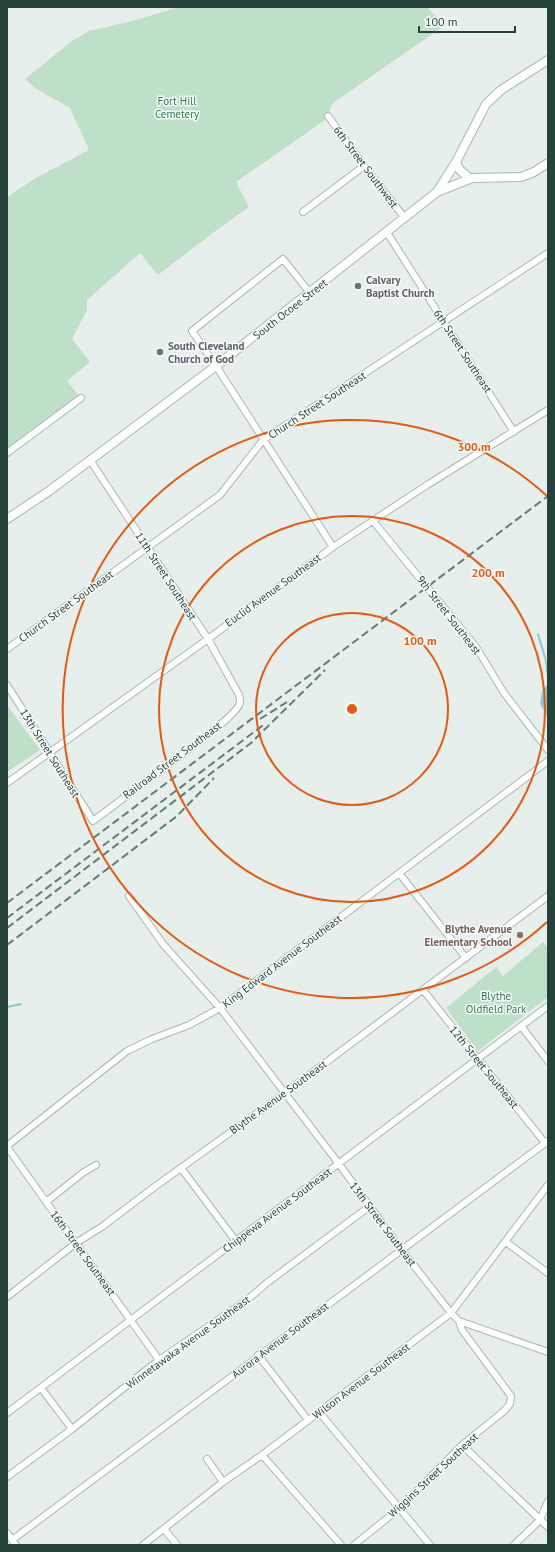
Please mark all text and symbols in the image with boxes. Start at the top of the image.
scale bar [419,8,515,34]
text: 100 m [425,14,458,29]
park label: Fort Hill Cemetery [155,94,200,121]
street label: 6th Street Southwest [331,123,402,211]
place label: Calvary Baptist Church [366,273,435,300]
street label: South Ocoee Street [250,275,330,342]
marker: Calvary Baptist Church [353,281,363,291]
street label: 6th Street Southeast [431,307,495,396]
place label: South Cleveland Church of God [168,339,244,366]
marker: South Cleveland Church of God [155,347,165,357]
street label: Church Street Southeast [265,368,369,442]
text: 300 m [457,439,491,454]
street label: 11th Street Southeast [132,529,200,623]
street label: Euclid Avenue Southeast [222,550,324,630]
text: 200 m [471,565,505,580]
street label: Church Street Southeast [16,567,116,645]
street label: 9th Street Southeast [414,573,484,658]
text: 100 m [403,633,437,648]
centre of rings [345,702,359,716]
street label: 13th Street Southeast [17,706,83,800]
street label: Railroad Street Southeast [120,718,224,802]
street label: King Edward Avenue Southeast [219,911,345,1011]
place label: Blythe Avenue Elementary School [425,922,513,949]
marker: Blythe Avenue Elementary School [515,930,525,940]
park label: Blythe Oldfield Park [466,989,527,1016]
street label: 12th Street Southeast [446,1023,522,1111]
street label: Blythe Avenue Southeast [227,1057,330,1137]
street label: Chippewa Avenue Southeast [220,1164,334,1256]
street label: 13th Street Southeast [347,1179,420,1269]
street label: 16th Street Southeast [47,1207,119,1299]
street label: Winnetawaka Avenue Southeast [123,1292,253,1392]
street label: Aurora Avenue Southeast [229,1299,332,1381]
street label: Wilson Avenue Southeast [309,1340,413,1422]
street label: Wiggins Street Southeast [385,1429,481,1520]

